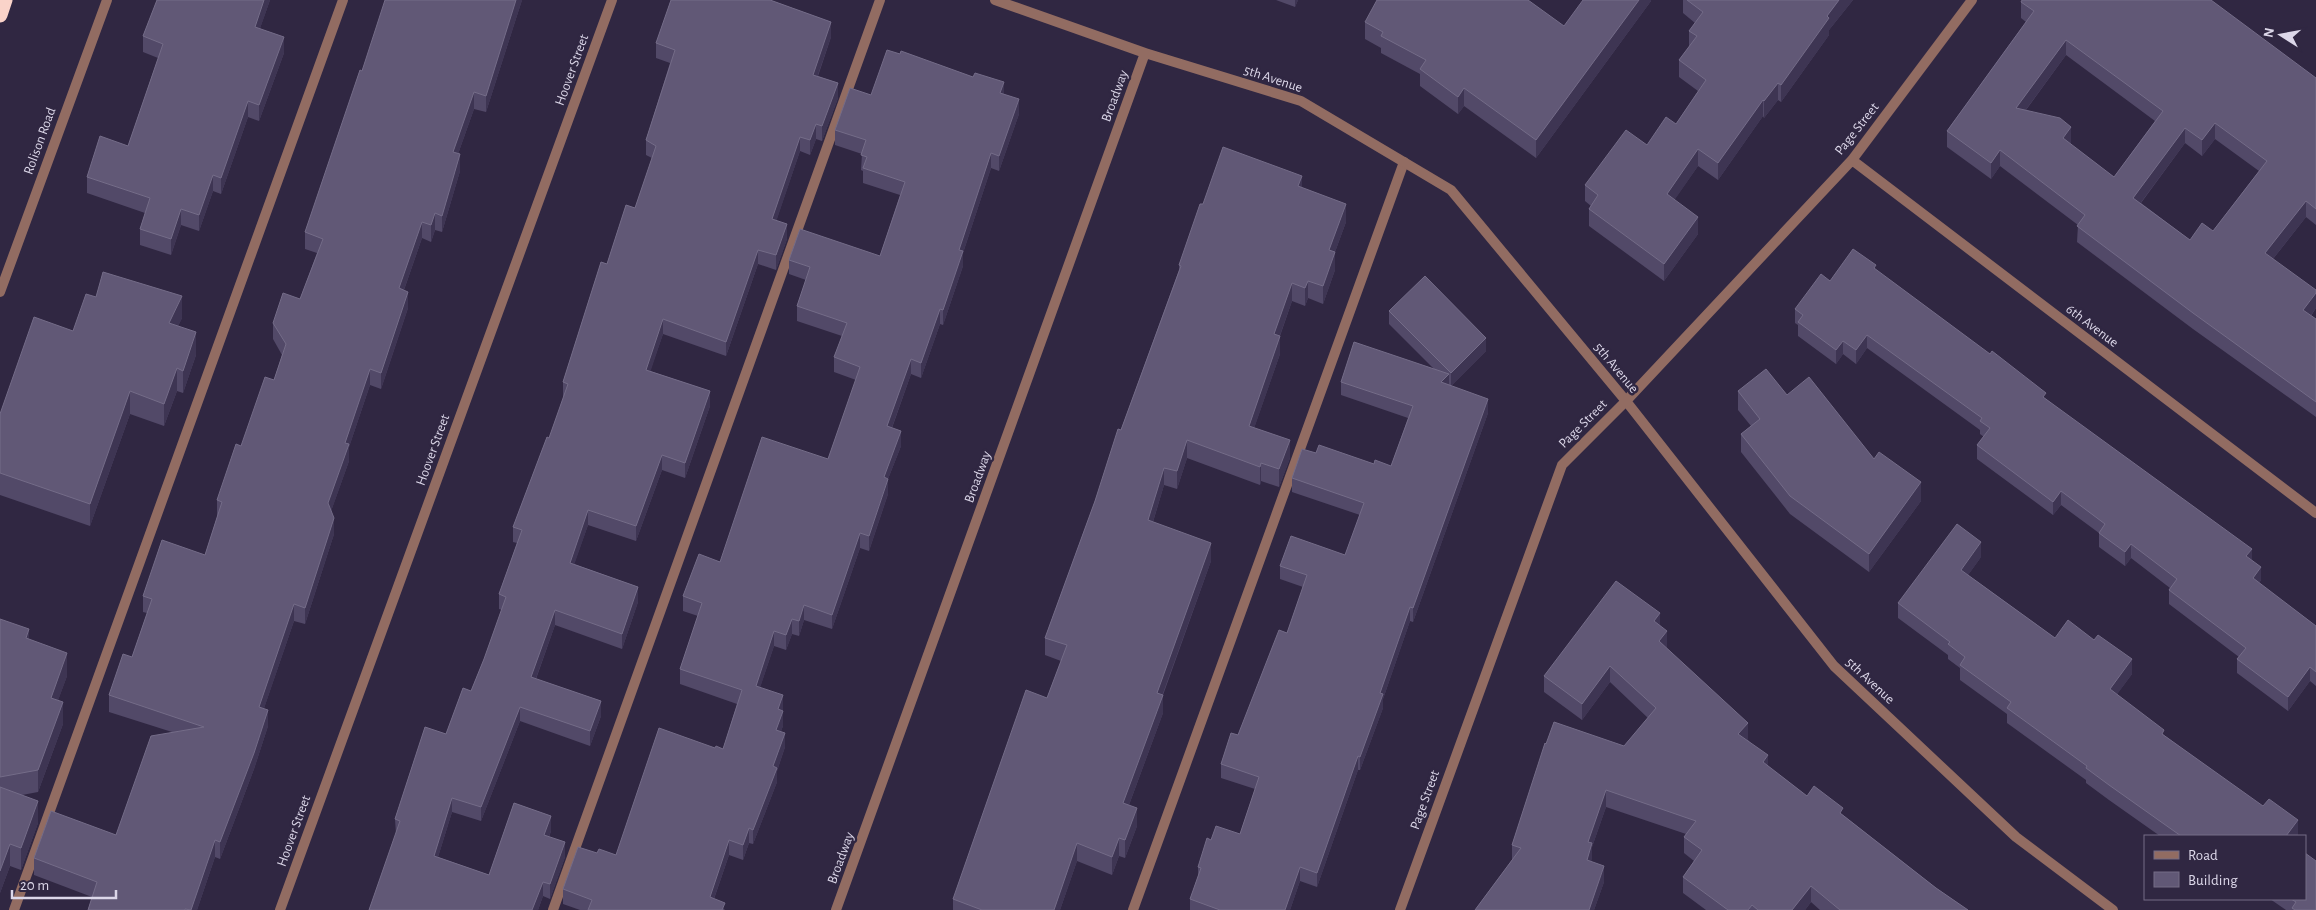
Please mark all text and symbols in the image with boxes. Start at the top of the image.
north arrow [2256,10,2306,60]
text: N [2261,27,2277,39]
street label: Hoover Street [553,32,592,108]
street label: 5th Avenue [1242,63,1304,95]
street label: Broadway [1099,68,1131,124]
street label: Page Street [1832,100,1882,158]
street label: Rolison Road [21,106,59,176]
street label: 6th Avenue [2063,302,2121,350]
street label: 5th Avenue [1591,340,1641,396]
street label: Page Street [1556,397,1610,451]
street label: Hoover Street [414,412,453,488]
street label: Broadway [962,449,994,505]
street label: 5th Avenue [1843,655,1897,707]
street label: Page Street [1408,768,1442,831]
street label: Hoover Street [275,793,314,869]
street label: Broadway [825,830,857,886]
legend [2144,835,2306,900]
text: Road [2188,848,2218,863]
scale bar [12,868,116,900]
text: Building [2188,873,2238,888]
text: 20 m [20,878,49,893]

